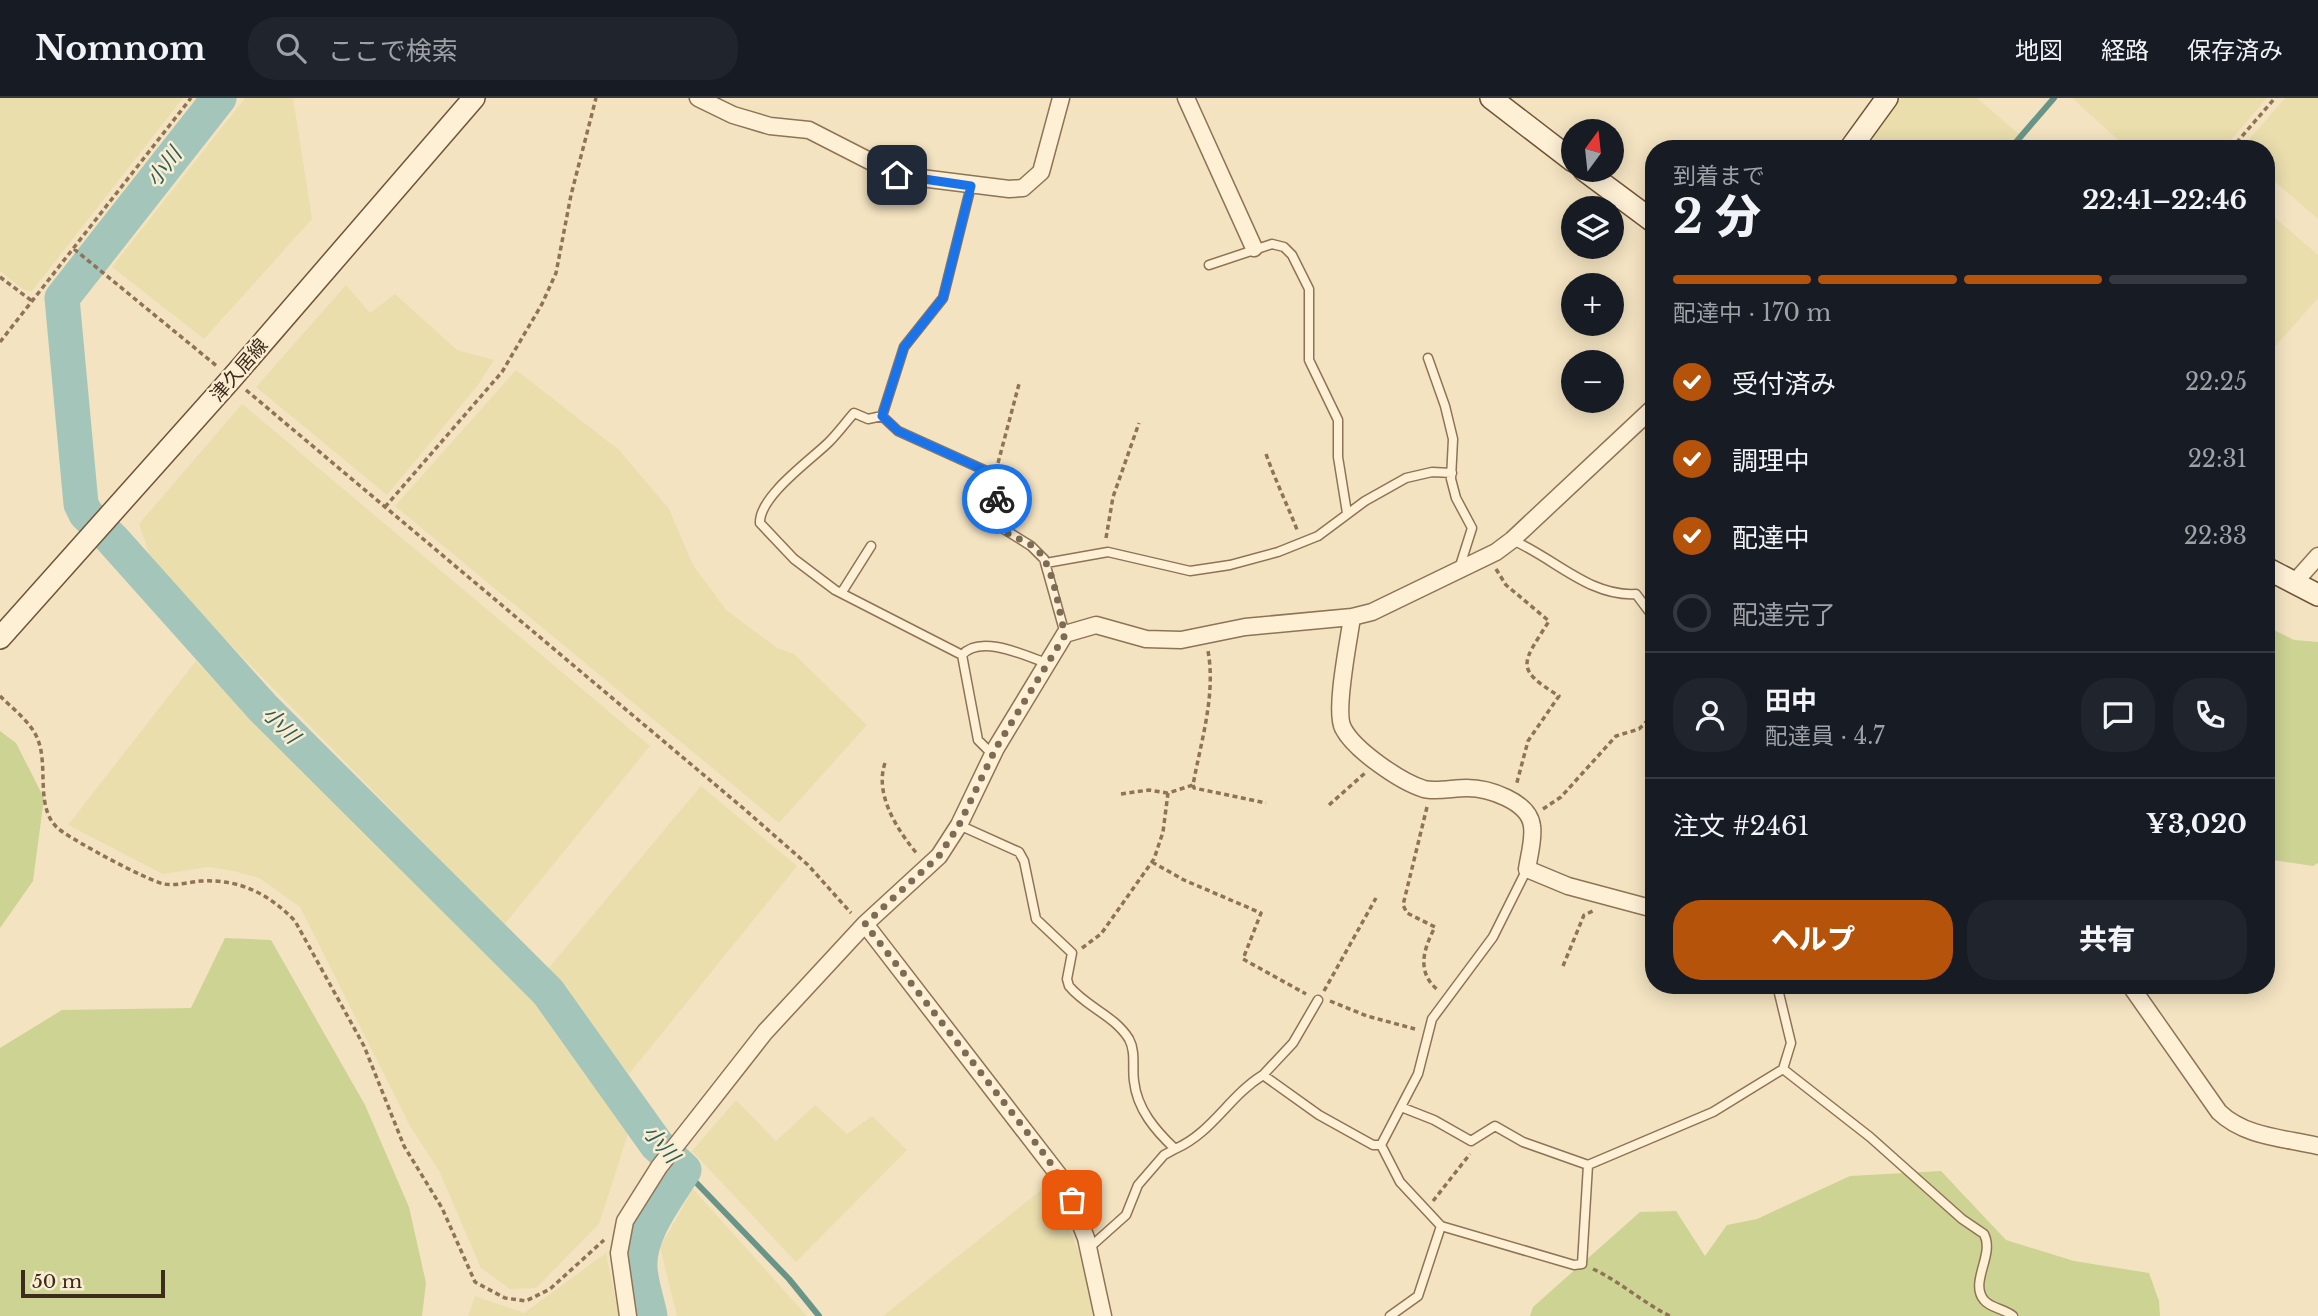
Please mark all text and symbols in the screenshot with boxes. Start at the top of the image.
search box [248,17,738,80]
text: Nomnom [35,28,206,69]
icon: search [272,29,310,67]
text: ここで検索 [328,35,458,67]
text: 地図 [2015,36,2063,65]
text: 経路 [2101,36,2149,65]
text: 保存済み [2187,36,2283,65]
north arrow [1561,119,1624,182]
map controls [1561,119,1624,413]
water label: 小川 [141,141,188,192]
pin [867,145,927,205]
icon: home [878,156,916,194]
text: 到着まで [1673,162,1765,190]
text: 22:41–22:46 [2082,184,2247,216]
text: 2 分 [1673,188,1761,245]
button: layers [1561,196,1624,259]
button: + [1561,273,1624,336]
text: 配達中 · 170 m [1673,299,1831,327]
street label: 津久居線 [205,334,273,406]
button: − [1561,350,1624,413]
icon: check [1673,363,1711,401]
text: 受付済み [1732,368,1836,400]
text: 22:25 [2185,368,2247,396]
icon: check [1673,440,1711,478]
text: 調理中 [1732,445,1810,477]
text: 22:31 [2188,445,2247,473]
courier [962,464,1032,534]
icon: bike [978,480,1016,518]
icon: check [1673,517,1711,555]
text: 配達中 [1732,522,1810,554]
text: 22:33 [2184,522,2247,550]
text: 配達完了 [1732,599,1836,631]
button: person [1673,678,1747,752]
button: chat [2081,678,2155,752]
button: phone [2173,678,2247,752]
text: 田中 [1765,685,1817,717]
water label: 小川 [257,701,306,750]
text: 配達員 · 4.7 [1765,722,1885,750]
text: ¥3,020 [2146,808,2247,840]
text: 注文 #2461 [1673,810,1809,842]
button: ヘルプ [1673,900,1953,980]
button: 共有 [1967,900,2247,980]
water label: 小川 [637,1120,686,1170]
pin [1042,1170,1102,1230]
icon: bag [1053,1181,1091,1219]
scale bar [21,1267,164,1299]
text: 50 m [32,1270,82,1293]

